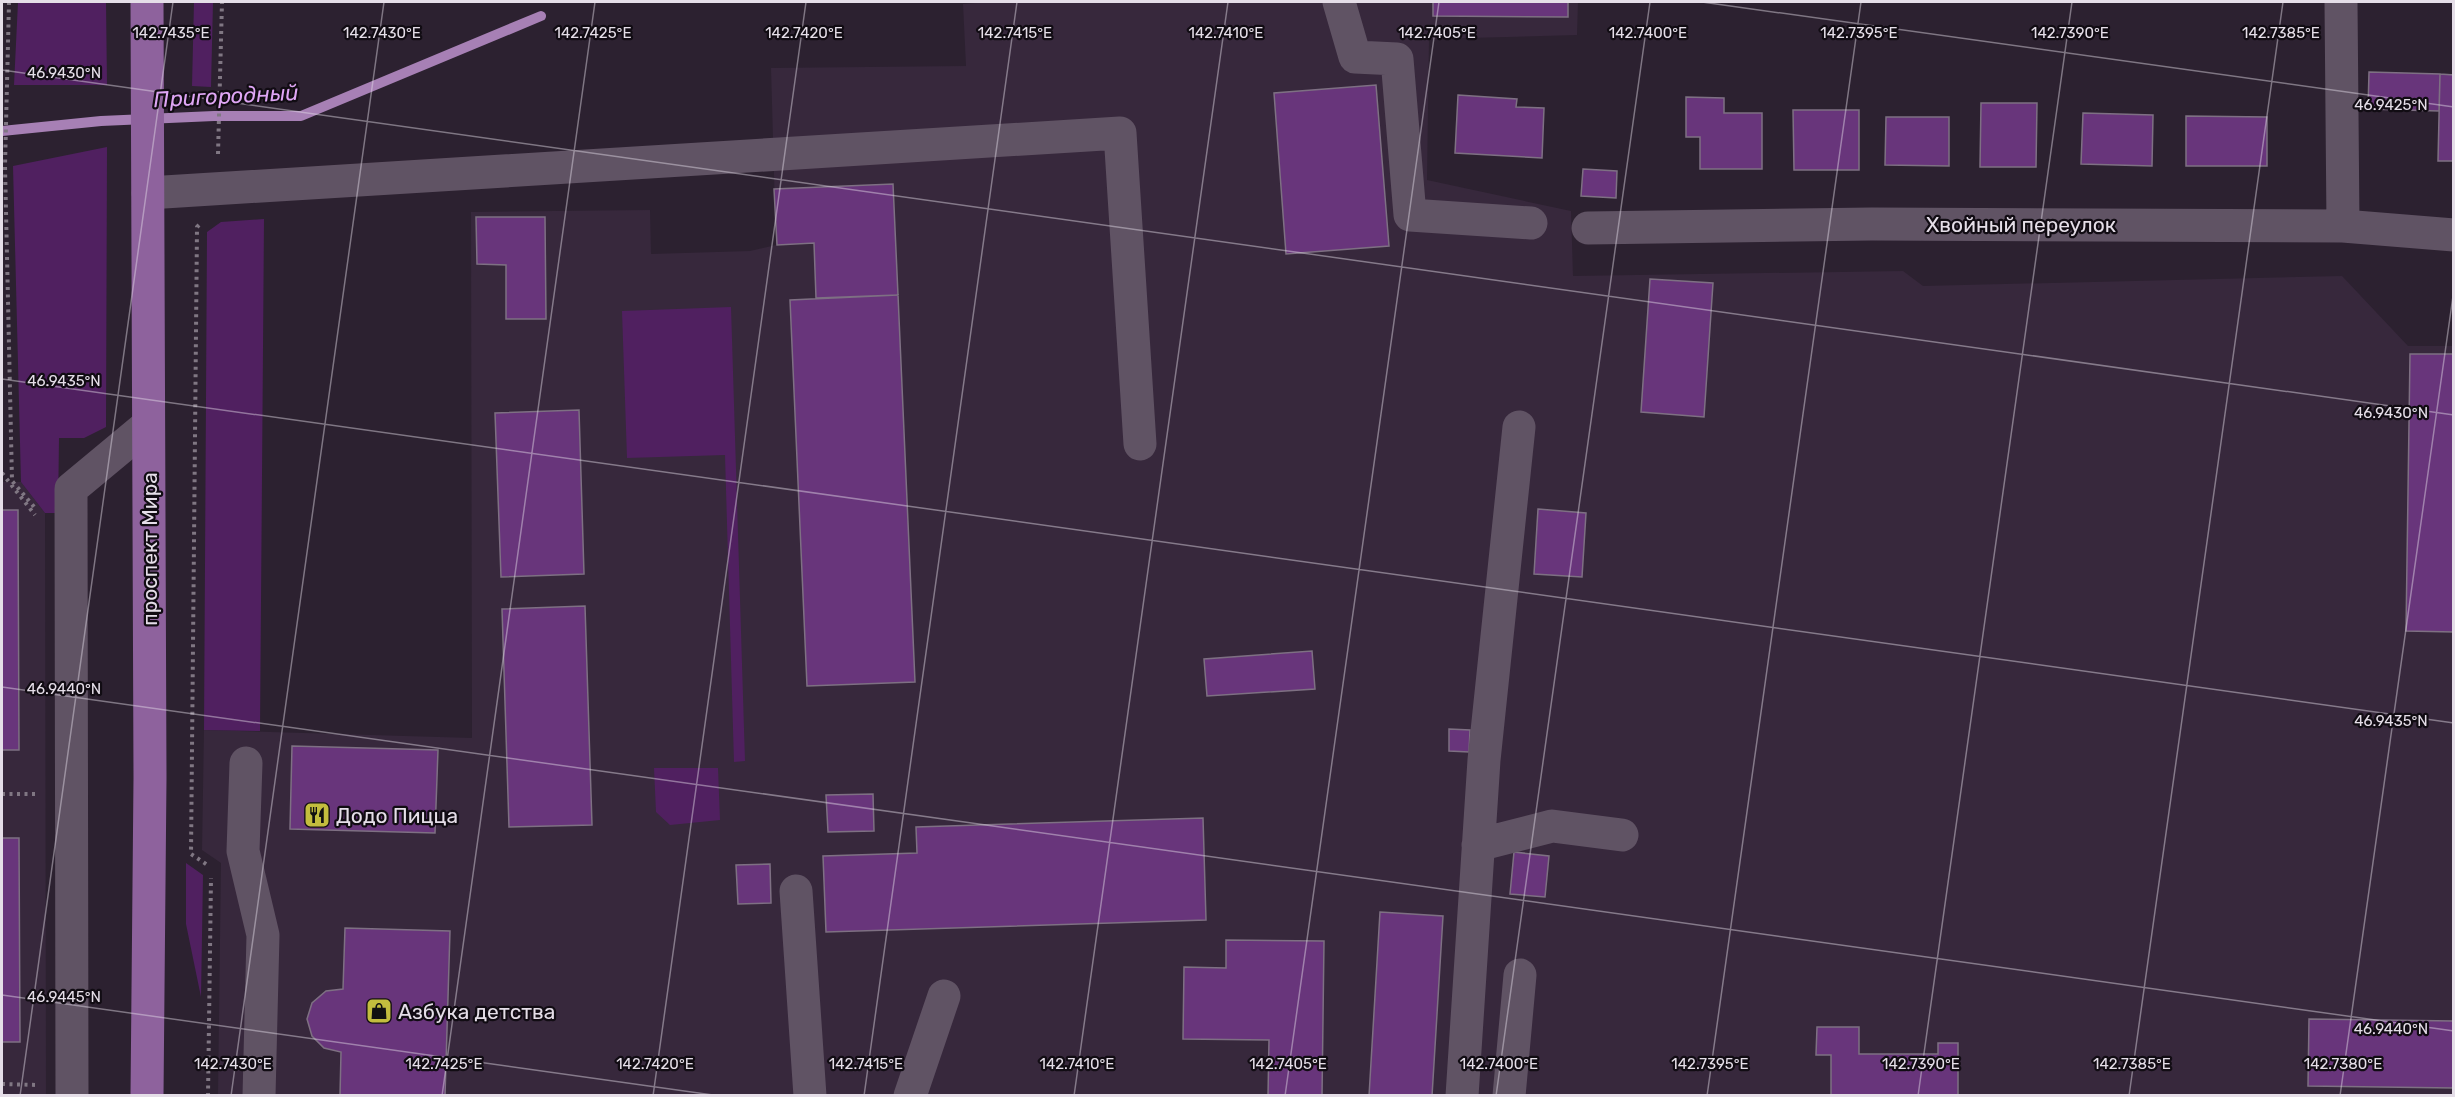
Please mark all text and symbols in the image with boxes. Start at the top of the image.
text: 142.7435°E [132,24,210,42]
text: 142.7430°E [343,24,421,42]
text: 142.7425°E [555,24,632,42]
text: 142.7420°E [765,24,843,42]
text: 142.7415°E [978,24,1052,42]
text: 142.7410°E [1189,24,1263,42]
text: 142.7405°E [1398,24,1476,42]
text: 142.7400°E [1609,24,1687,42]
text: 142.7395°E [1820,24,1898,42]
text: 142.7390°E [2031,24,2109,42]
text: 142.7385°E [2242,24,2320,42]
text: 46.9430°N [27,64,101,82]
water label: Пригородный [153,79,299,113]
text: 46.9425°N [2354,96,2428,114]
street label: Хвойный переулок [1926,212,2116,237]
text: 46.9435°N [27,372,101,390]
text: 46.9430°N [2354,404,2428,422]
street label: проспект Мира [137,472,162,626]
text: 46.9440°N [27,680,101,698]
text: 46.9435°N [2354,712,2428,730]
restaurant icon: Додо Пицца [302,800,332,830]
place label: Додо Пицца [336,803,458,828]
text: 46.9445°N [27,988,101,1006]
shop icon: Азбука детства [364,996,394,1026]
place label: Азбука детства [398,999,555,1024]
text: 46.9440°N [2354,1020,2428,1038]
text: 142.7430°E [194,1055,272,1073]
text: 142.7425°E [406,1055,483,1073]
text: 142.7420°E [616,1055,694,1073]
text: 142.7415°E [829,1055,903,1073]
text: 142.7410°E [1040,1055,1114,1073]
text: 142.7405°E [1249,1055,1327,1073]
text: 142.7400°E [1460,1055,1538,1073]
text: 142.7395°E [1671,1055,1749,1073]
text: 142.7390°E [1882,1055,1960,1073]
text: 142.7385°E [2093,1055,2171,1073]
text: 142.7380°E [2304,1055,2382,1073]

